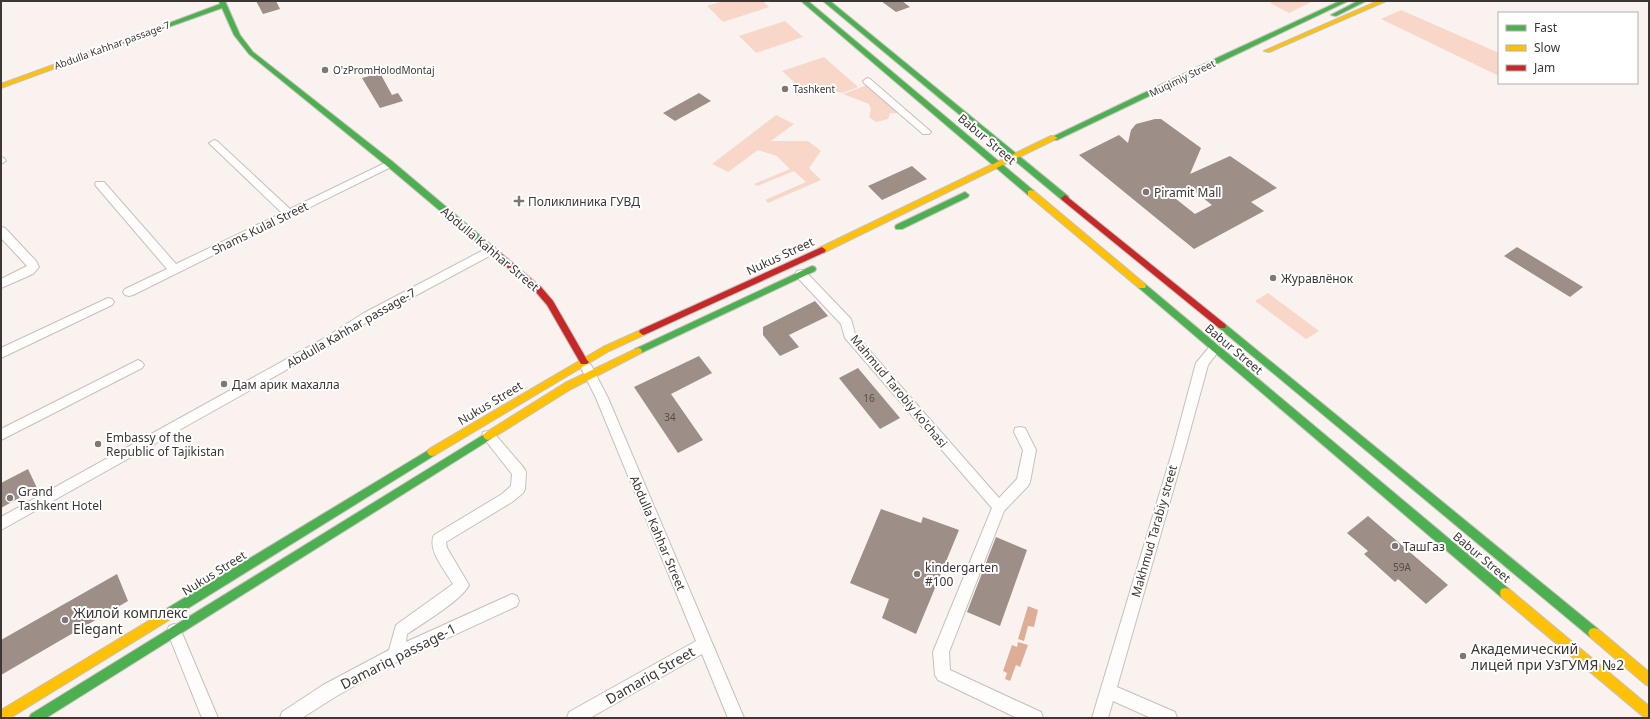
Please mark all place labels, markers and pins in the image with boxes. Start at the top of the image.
place label: O'zPromHolodMontaj [333,63,434,77]
marker: O'zPromHolodMontaj [320,65,330,75]
place label: Tashkent [793,82,836,96]
marker: Tashkent [780,84,790,94]
place label: Piramit Mall [1154,184,1221,201]
marker: Piramit Mall [1141,187,1151,197]
place label: Поликлиника ГУВД [528,193,640,210]
marker: Поликлиника ГУВД [513,195,525,207]
place label: Журавлёнок [1281,270,1354,287]
marker: Журавлёнок [1268,273,1278,283]
place label: Дам арик махалла [232,376,340,393]
marker: Дам арик махалла [219,379,229,389]
place label: Embassy of the Republic of Tajikistan [106,429,224,460]
marker: Embassy of the Republic of Tajikistan [93,439,103,449]
place label: Grand Tashkent Hotel [18,483,102,514]
marker: Grand Tashkent Hotel [5,493,15,503]
place label: ТашГаз [1403,538,1445,555]
marker: ТашГаз [1390,541,1400,551]
place label: kindergarten #100 [925,559,999,590]
marker: kindergarten #100 [912,569,922,579]
place label: Жилой комплекс Elegant [73,603,188,638]
marker: Жилой комплекс Elegant [60,615,70,625]
place label: Академический лицей при УзГУМЯ №2 [1471,639,1624,674]
marker: Академический лицей при УзГУМЯ №2 [1458,651,1468,661]

